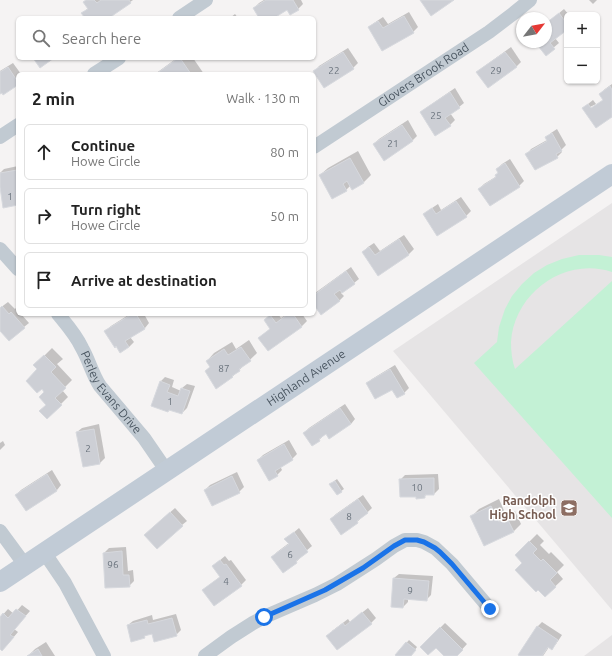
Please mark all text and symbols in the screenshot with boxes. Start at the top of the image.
north arrow [516,12,552,48]
map controls [564,12,600,84]
button: + [564,12,600,48]
search box [16,16,316,60]
icon: search [30,27,52,49]
text: Search here [62,30,141,47]
street label: Glovers Brook Road [375,40,471,109]
button: − [564,48,600,84]
house number: 22 [328,65,340,76]
house number: 29 [490,65,502,76]
text: 2 min [32,89,75,108]
text: Walk · 130 m [226,91,300,105]
house number: 25 [430,110,442,121]
text: Continue [71,137,135,154]
house number: 21 [387,138,399,149]
icon: ahead [33,141,55,163]
text: 80 m [270,145,299,159]
text: Howe Circle [71,154,141,168]
house number: 1 [7,191,13,202]
text: Turn right [71,201,141,218]
icon: right [33,205,55,227]
text: 50 m [270,209,299,223]
text: Howe Circle [71,218,141,232]
icon: arrive [33,269,55,291]
text: Arrive at destination [71,272,217,289]
street label: Highland Avenue [264,347,348,408]
street label: Perley Evans Drive [79,349,144,436]
house number: 87 [218,363,230,374]
house number: 1 [167,396,173,407]
house number: 2 [85,443,91,454]
house number: 10 [411,482,423,493]
place label: Randolph High School [489,494,556,521]
school or university icon: Randolph High School [559,498,579,518]
house number: 8 [346,511,352,522]
house number: 6 [287,549,293,560]
house number: 96 [107,559,119,570]
house number: 4 [223,576,229,587]
house number: 9 [407,585,413,596]
route end [481,600,499,618]
route start [255,608,273,626]

